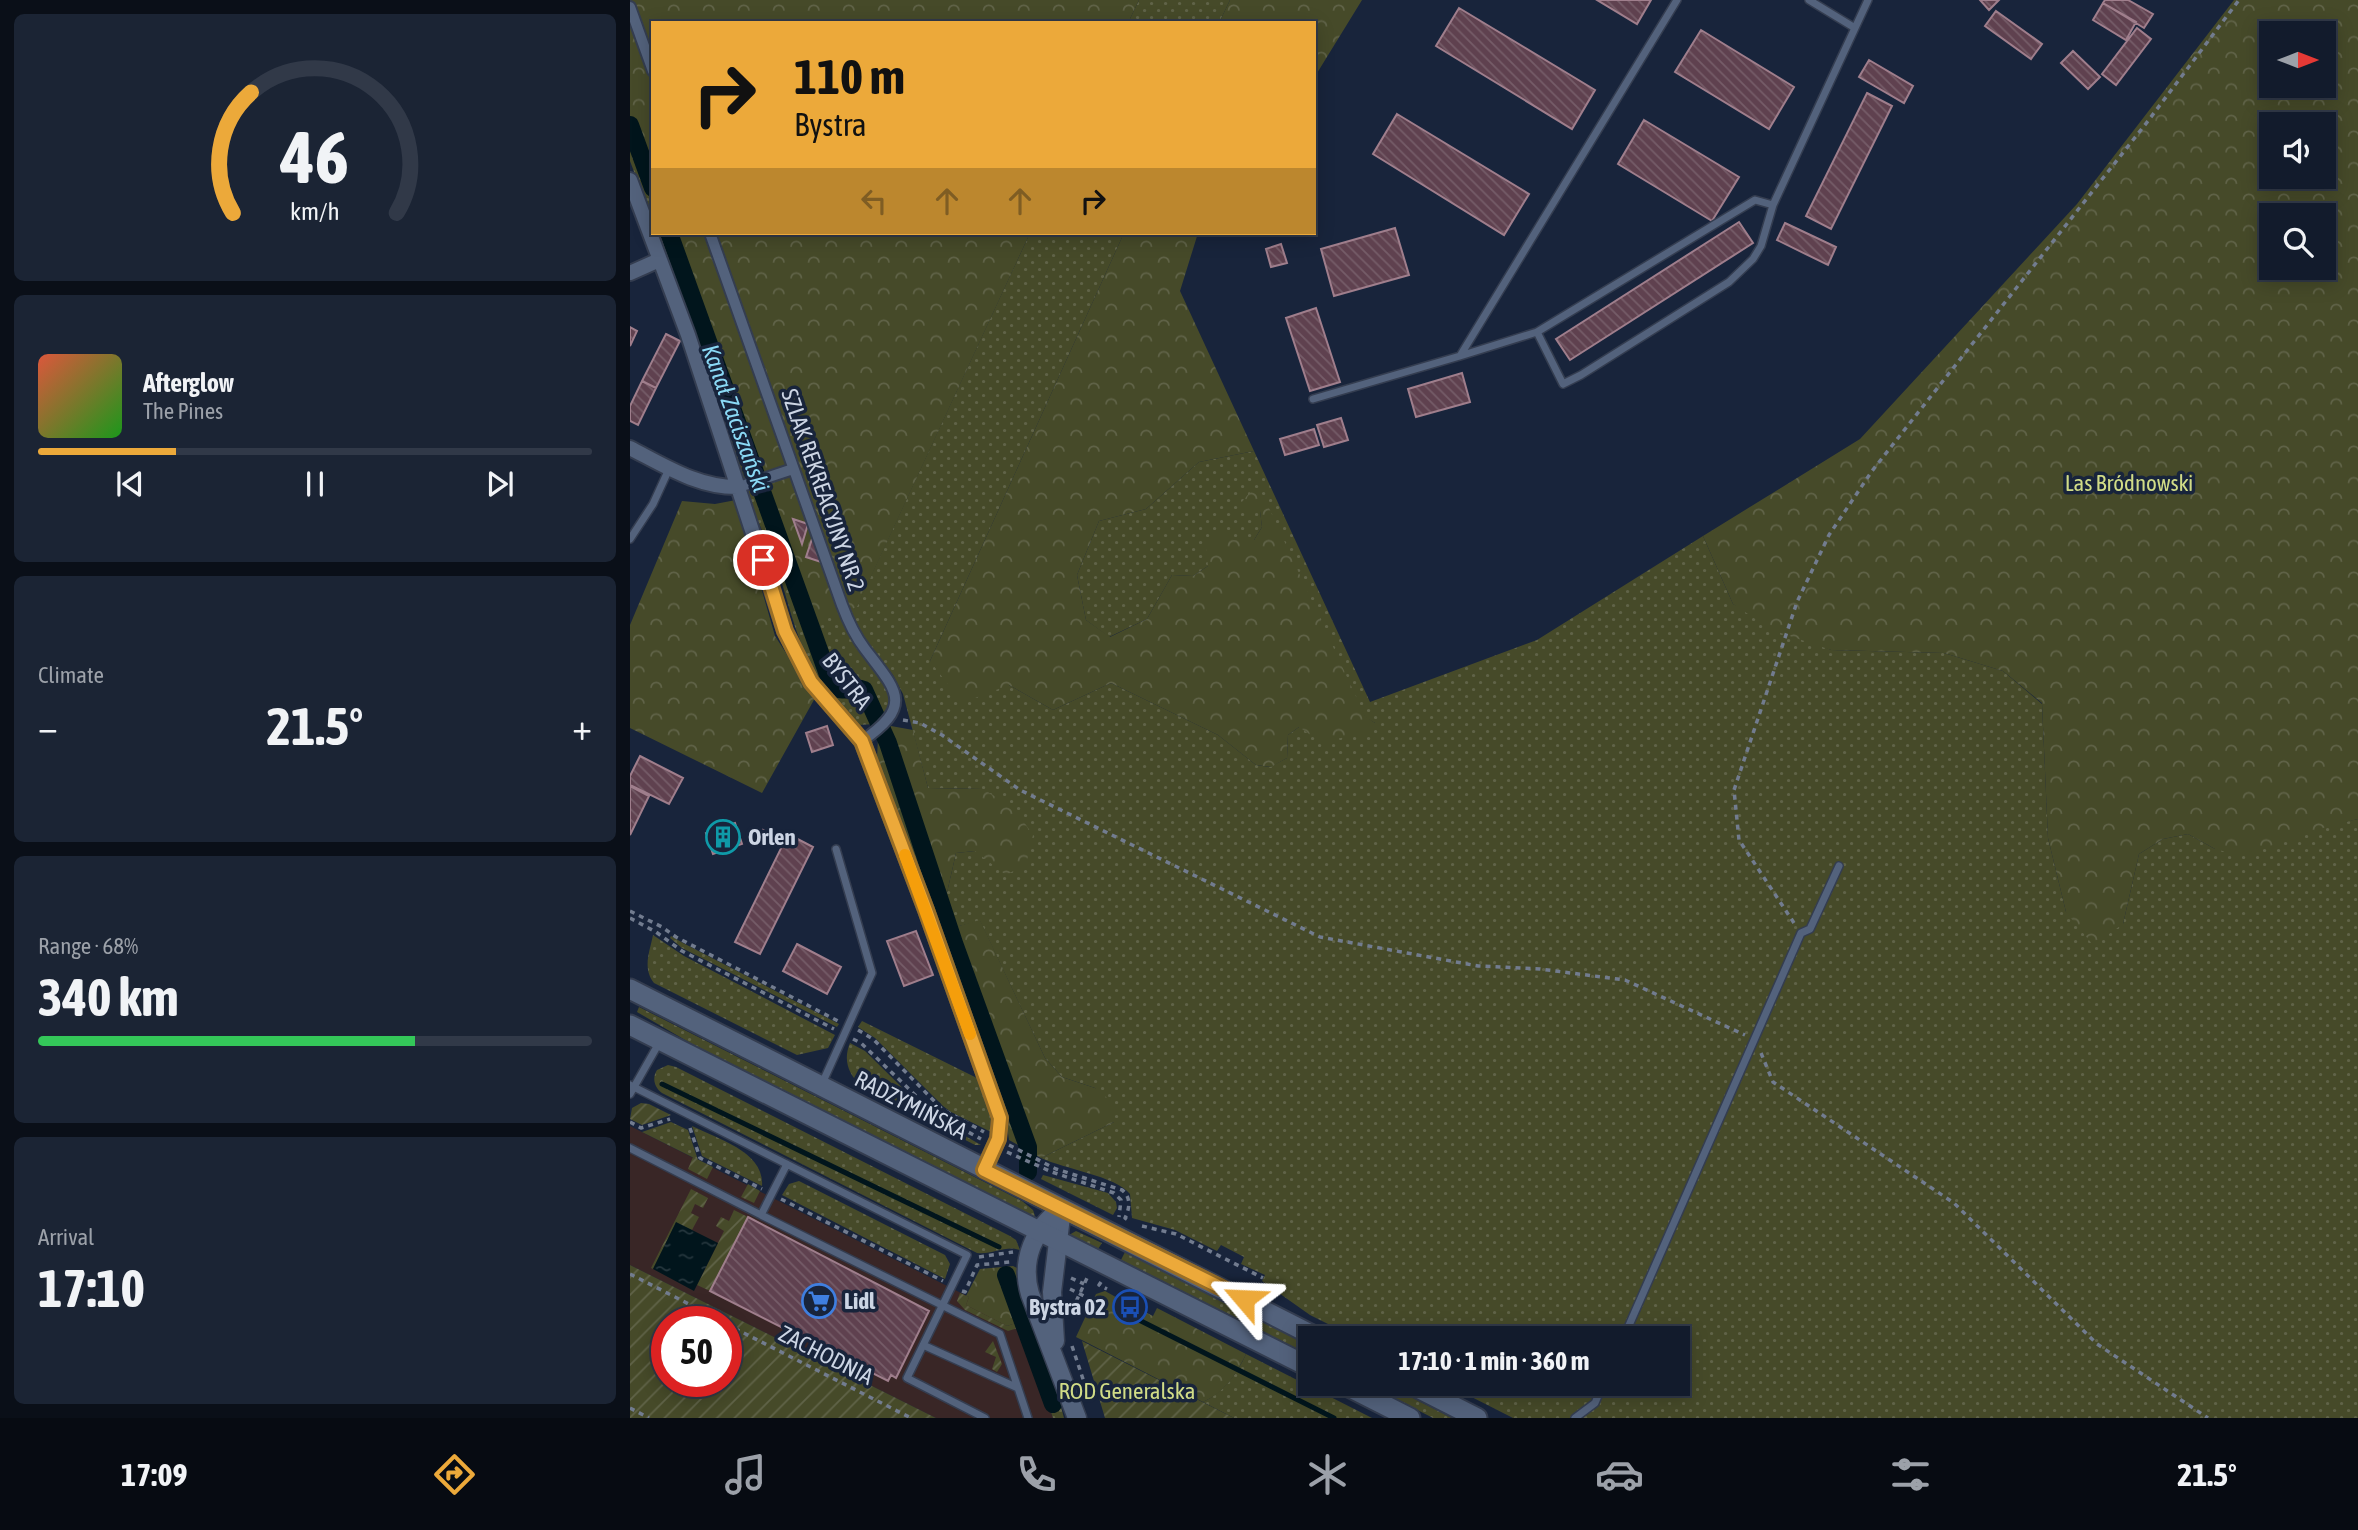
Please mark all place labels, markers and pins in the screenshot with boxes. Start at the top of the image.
pin [733,530,793,590]
building icon: Orlen [704,818,742,856]
place label: Orlen [748,824,796,850]
supermarket icon: Lidl [800,1282,838,1320]
place label: Lidl [844,1288,876,1314]
bus stop icon: Bystra 02 [1111,1288,1149,1326]
place label: Bystra 02 [1029,1294,1106,1320]

